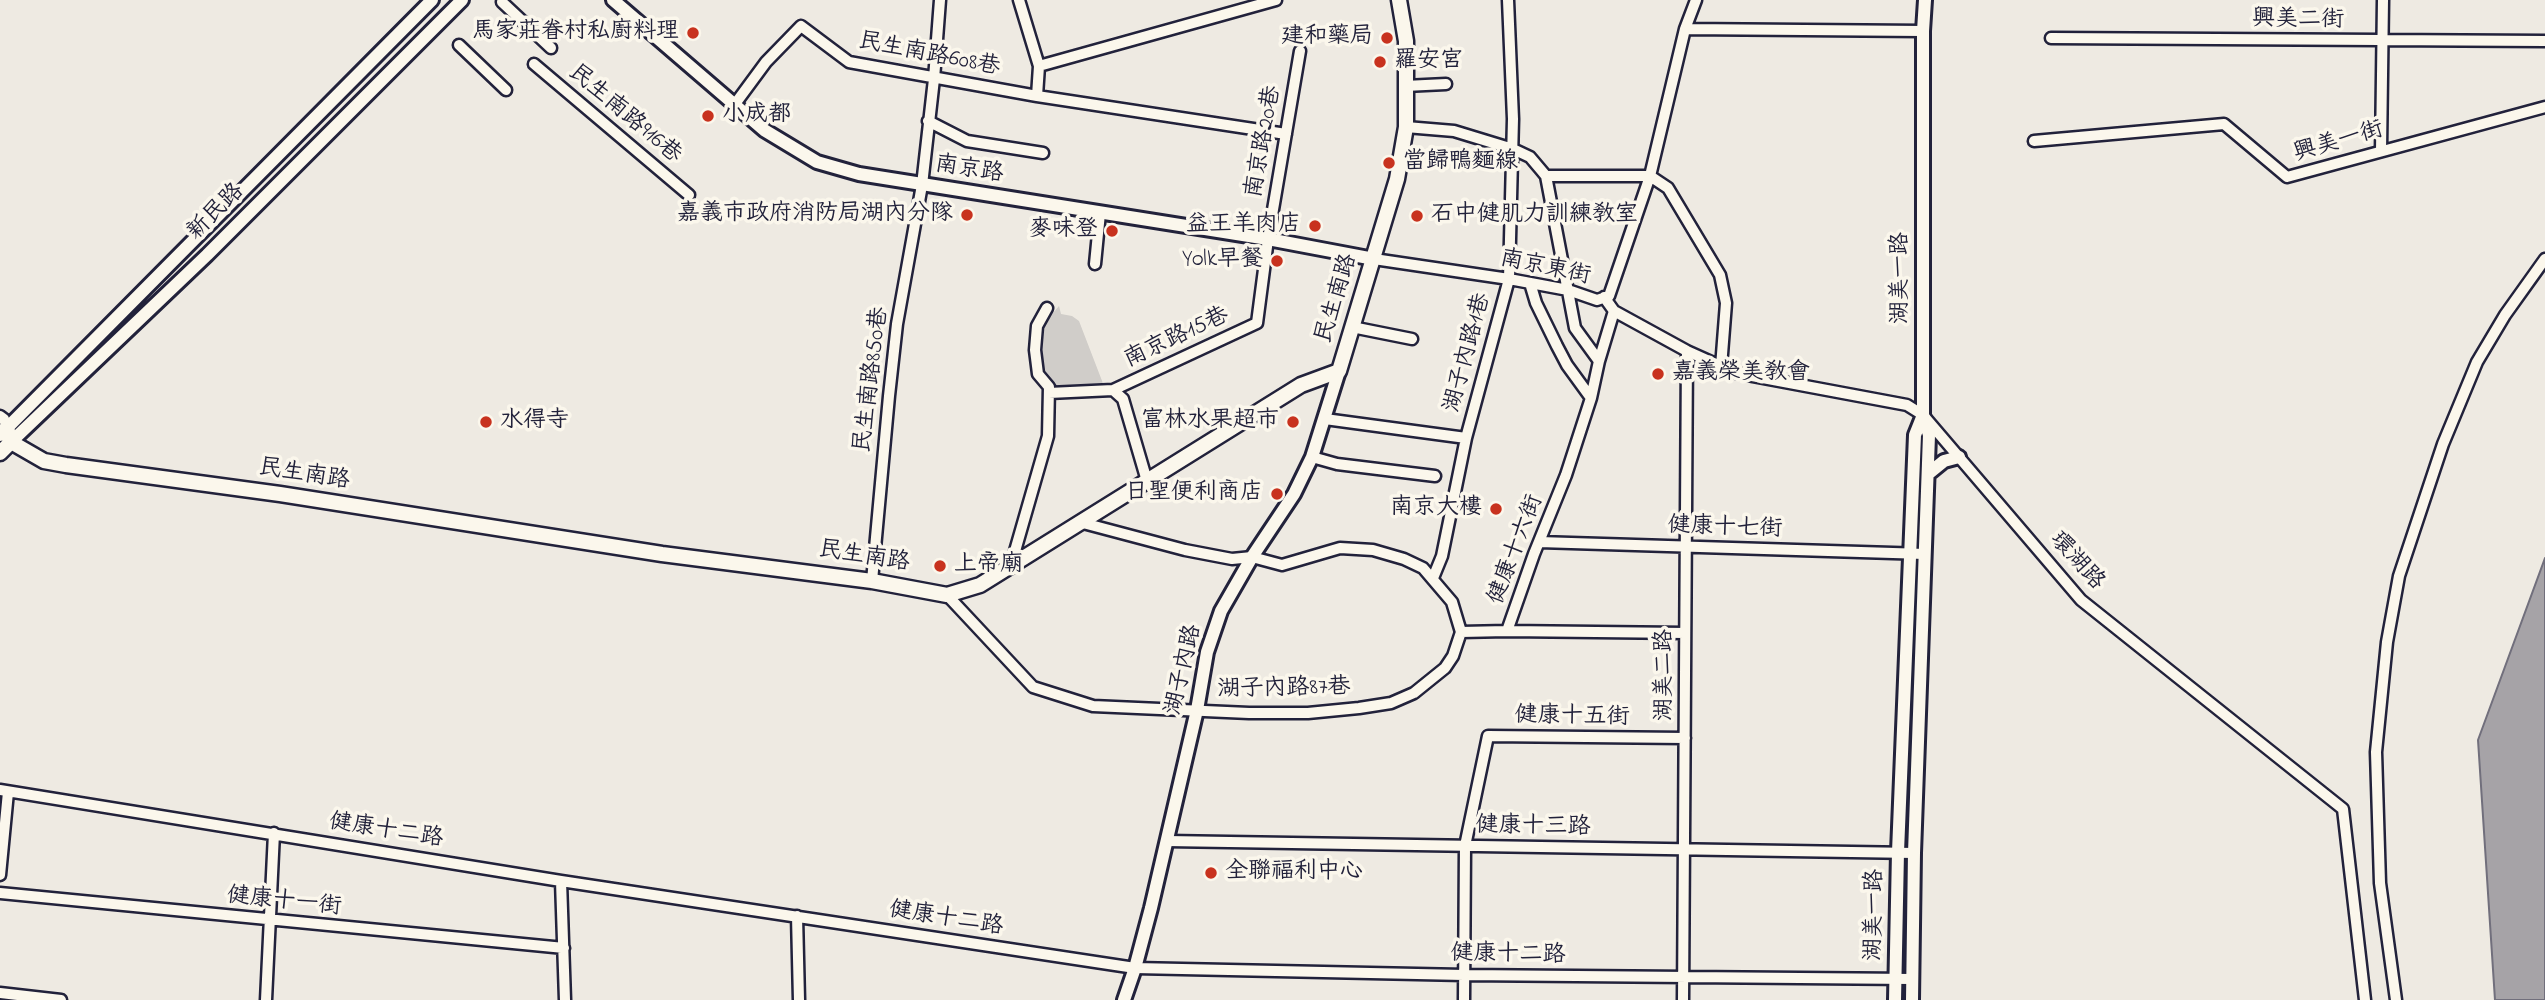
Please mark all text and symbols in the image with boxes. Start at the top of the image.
street label: 興美二街 [2252,6,2344,36]
place label: 馬家莊眷村私廚料理 [472,19,679,47]
place label: 建和藥局 [1281,24,1373,52]
marker: 馬家莊眷村私廚料理 [685,25,701,41]
street label: 民生南路608巷 [856,29,1002,83]
marker: 建和藥局 [1379,30,1395,46]
place label: 羅安宮 [1394,48,1463,76]
marker: 羅安宮 [1372,54,1388,70]
street label: 民生南路916巷 [562,60,686,170]
street label: 南京路20巷 [1242,84,1288,200]
place label: 小成都 [722,102,791,130]
marker: 小成都 [700,108,716,124]
street label: 興美一街 [2291,117,2387,169]
place label: 當歸鴨麵線 [1403,149,1518,177]
street label: 南京路 [933,152,1005,190]
marker: 當歸鴨麵線 [1381,155,1397,171]
street label: 新民路 [183,179,251,247]
place label: 嘉義市政府消防局湖內分隊 [677,201,953,229]
place label: 石中健肌力訓練教室 [1431,202,1638,230]
marker: 嘉義市政府消防局湖內分隊 [959,207,975,223]
marker: 石中健肌力訓練教室 [1409,208,1425,224]
place label: 益王羊肉店 [1186,212,1301,240]
place label: 麥味登 [1029,217,1098,245]
marker: 益王羊肉店 [1307,218,1323,234]
marker: 麥味登 [1104,223,1120,239]
street label: 湖美一路 [1888,232,1916,324]
street label: 南京東街 [1497,246,1593,292]
place label: Yolk早餐 [1182,247,1263,275]
street label: 民生南路 [1311,251,1365,347]
marker: Yolk早餐 [1269,253,1285,269]
street label: 湖子內路1巷 [1440,290,1498,416]
street label: 南京路15巷 [1120,303,1234,375]
street label: 民生南路850巷 [850,306,896,454]
place label: 嘉義榮美教會 [1672,360,1810,388]
marker: 嘉義榮美教會 [1650,366,1666,382]
place label: 水得寺 [500,408,569,436]
place label: 富林水果超市 [1141,408,1279,436]
marker: 水得寺 [478,414,494,430]
marker: 富林水果超市 [1285,414,1301,430]
street label: 民生南路 [256,455,352,497]
place label: 日聖便利商店 [1125,480,1263,508]
marker: 日聖便利商店 [1269,486,1285,502]
street label: 健康十六街 [1484,491,1550,609]
place label: 南京大樓 [1390,495,1482,523]
marker: 南京大樓 [1488,501,1504,517]
street label: 健康十七街 [1667,513,1783,545]
street label: 環湖路 [2043,527,2109,597]
street label: 民生南路 [816,537,912,579]
place label: 上帝廟 [954,552,1023,580]
marker: 上帝廟 [932,558,948,574]
street label: 湖子內路 [1161,622,1209,718]
street label: 湖美二路 [1652,629,1680,721]
street label: 湖子內路87巷 [1217,675,1351,705]
street label: 健康十五街 [1514,703,1630,733]
street label: 健康十二路 [327,809,445,855]
street label: 健康十三路 [1475,813,1591,843]
place label: 全聯福利中心 [1225,859,1363,887]
marker: 全聯福利中心 [1203,865,1219,881]
street label: 湖美一路 [1861,869,1891,961]
street label: 健康十一街 [225,883,343,923]
street label: 健康十二路 [887,897,1005,943]
street label: 健康十二路 [1450,941,1566,971]

